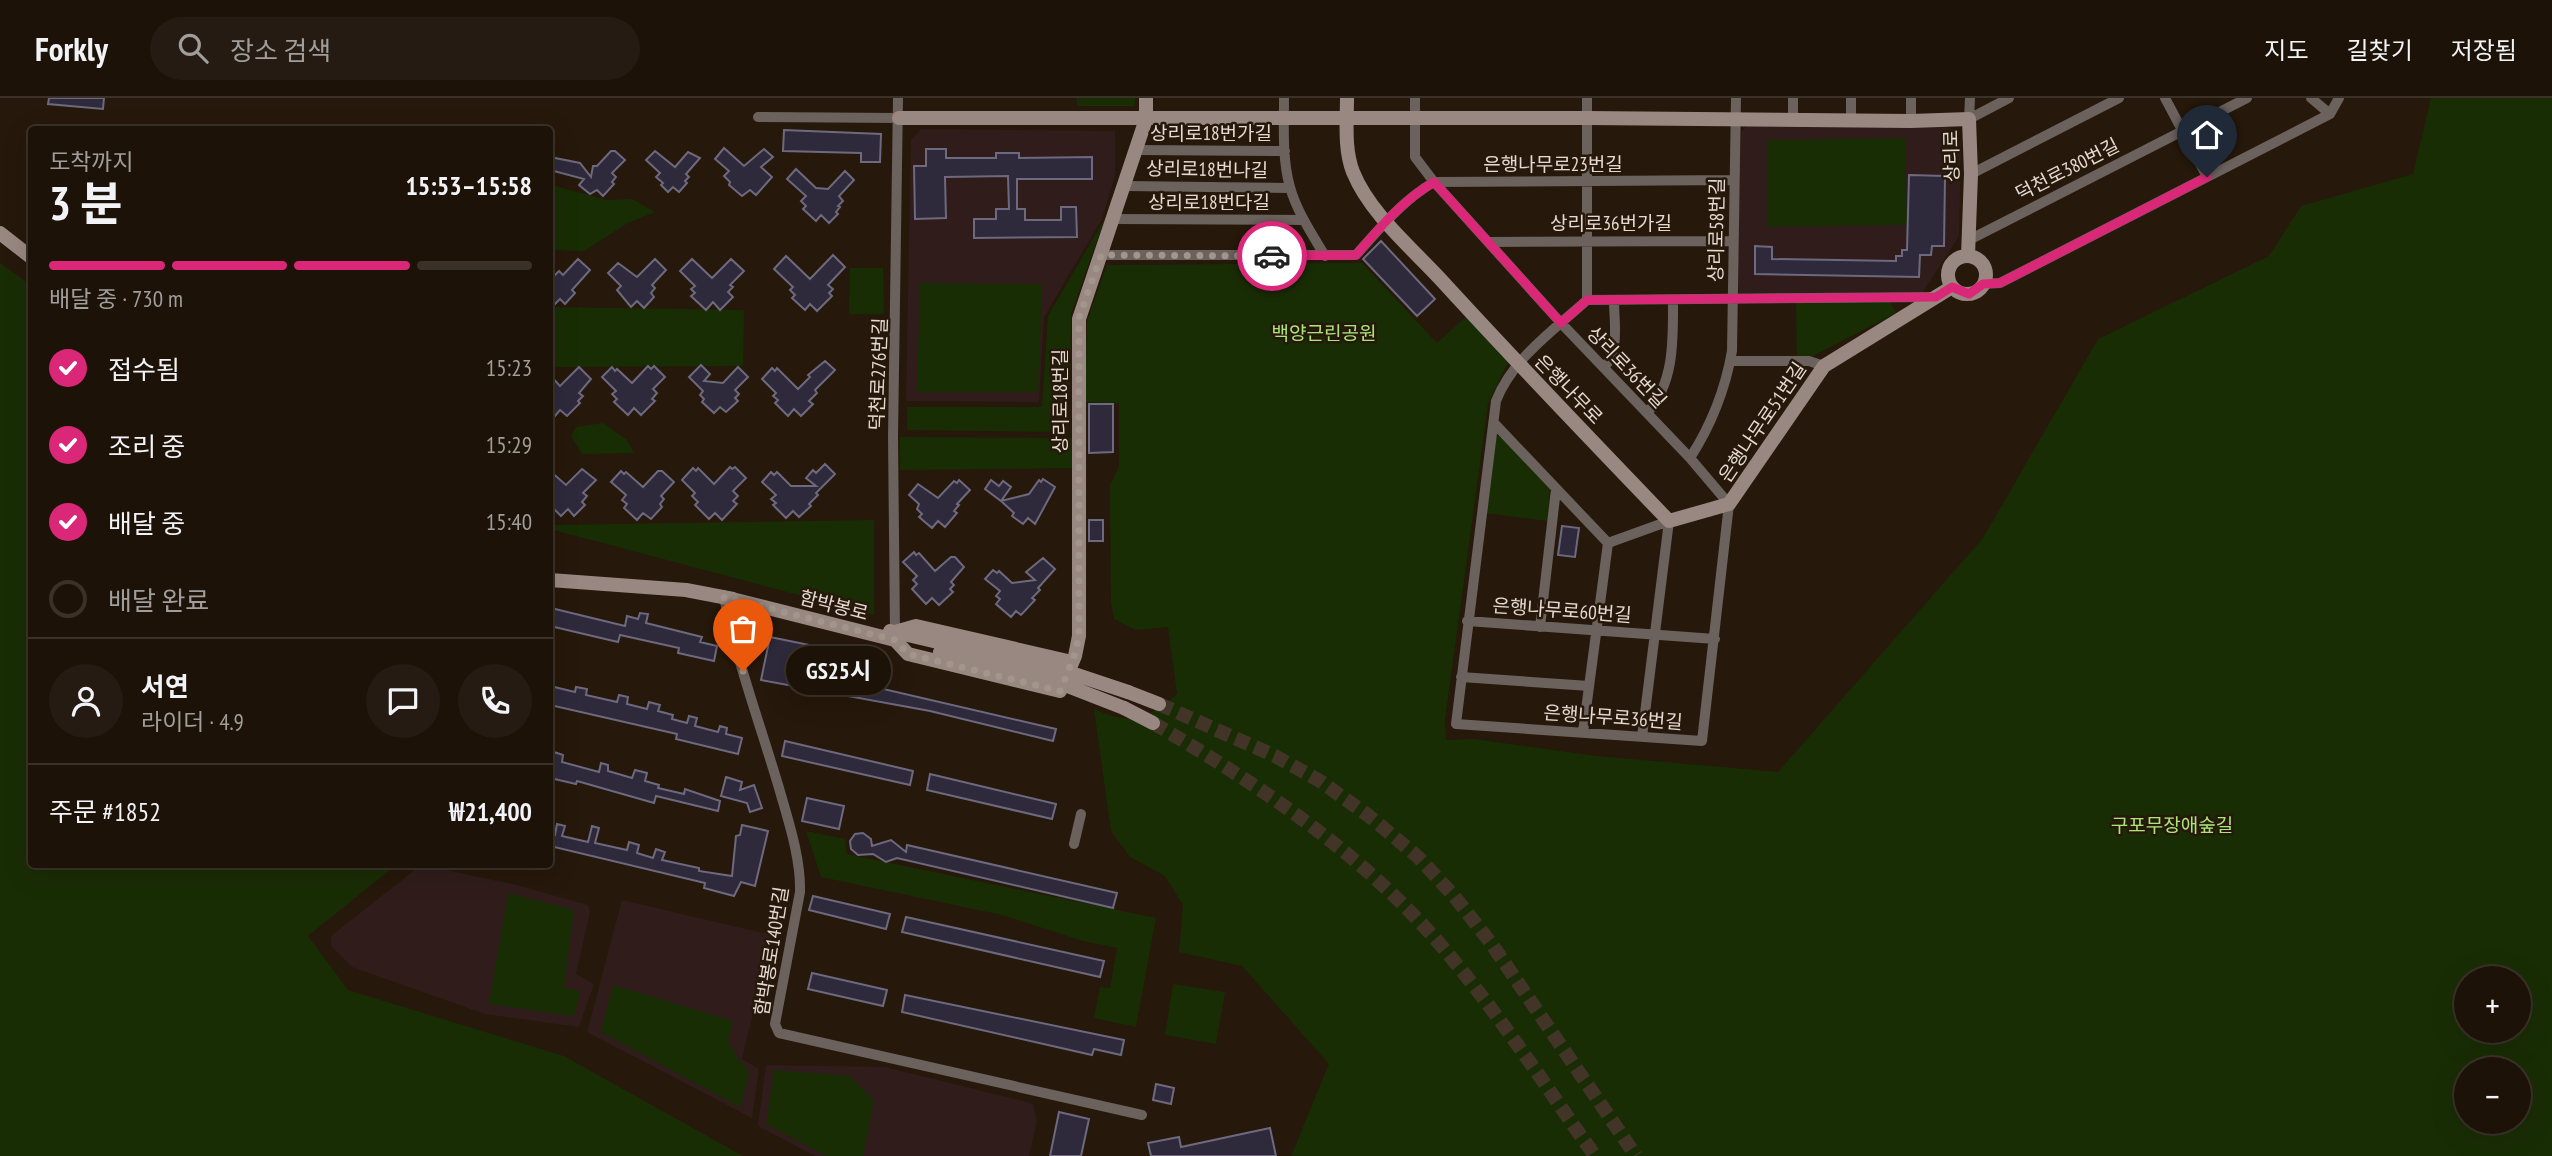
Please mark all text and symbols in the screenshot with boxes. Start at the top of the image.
search box [150,17,640,80]
text: Forkly [35,27,108,70]
icon: search [174,29,212,67]
text: 장소 검색 [230,34,331,67]
text: 지도 [2264,35,2309,66]
text: 길찾기 [2347,35,2413,66]
text: 저장됨 [2451,35,2517,66]
pin [2177,105,2237,177]
icon: home [2188,116,2226,154]
street label: 상리로18번가길 [1150,121,1272,145]
street label: 상리로 [1939,130,1963,182]
street label: 덕천로380번길 [2011,133,2123,205]
text: 도착까지 [49,147,134,176]
street label: 은행나무로23번길 [1483,152,1623,176]
street label: 상리로18번나길 [1146,156,1268,182]
text: 15:53–15:58 [405,169,532,202]
text: 3 분 [49,173,123,233]
street label: 상리로58번길 [1703,178,1729,282]
street label: 상리로18번다길 [1148,190,1270,214]
street label: 상리로36번가길 [1550,211,1672,235]
courier [1237,221,1307,291]
icon: car [1253,237,1291,275]
text: 배달 중 · 730 m [49,284,183,313]
street label: 덕천로276번길 [864,317,892,431]
park label: 백양근린공원 [1272,321,1376,345]
street label: 상리로36번길 [1582,321,1672,413]
icon: check [49,349,87,387]
street label: 상리로18번길 [1048,349,1072,453]
street label: 은행나무로 [1530,349,1608,429]
text: 접수됨 [108,353,180,386]
text: 15:23 [486,353,532,382]
street label: 은행나무로51번길 [1713,357,1811,487]
icon: check [49,426,87,464]
text: 조리 중 [108,430,185,463]
text: 15:29 [486,430,532,459]
icon: check [49,503,87,541]
text: 배달 중 [108,507,185,540]
text: 15:40 [486,507,532,536]
text: 배달 완료 [108,584,209,617]
street label: 함박봉로 [797,585,871,625]
street label: 은행나무로60번길 [1492,593,1632,627]
pin [713,599,773,671]
icon: bag [724,610,762,648]
callout: GS25시 [785,646,890,696]
text: GS25시 [806,656,871,685]
button: person [49,664,123,738]
button: chat [366,664,440,738]
button: phone [458,664,532,738]
text: 서연 [141,670,189,703]
street label: 은행나무로36번길 [1543,700,1683,734]
text: 라이더 · 4.9 [141,707,244,736]
text: 주문 #1852 [49,795,161,828]
text: ₩21,400 [449,795,532,828]
park label: 구포무장애숲길 [2111,813,2233,837]
street label: 함박봉로140번길 [749,885,793,1017]
map controls [2454,966,2531,1134]
button: + [2454,966,2531,1043]
button: − [2454,1057,2531,1134]

